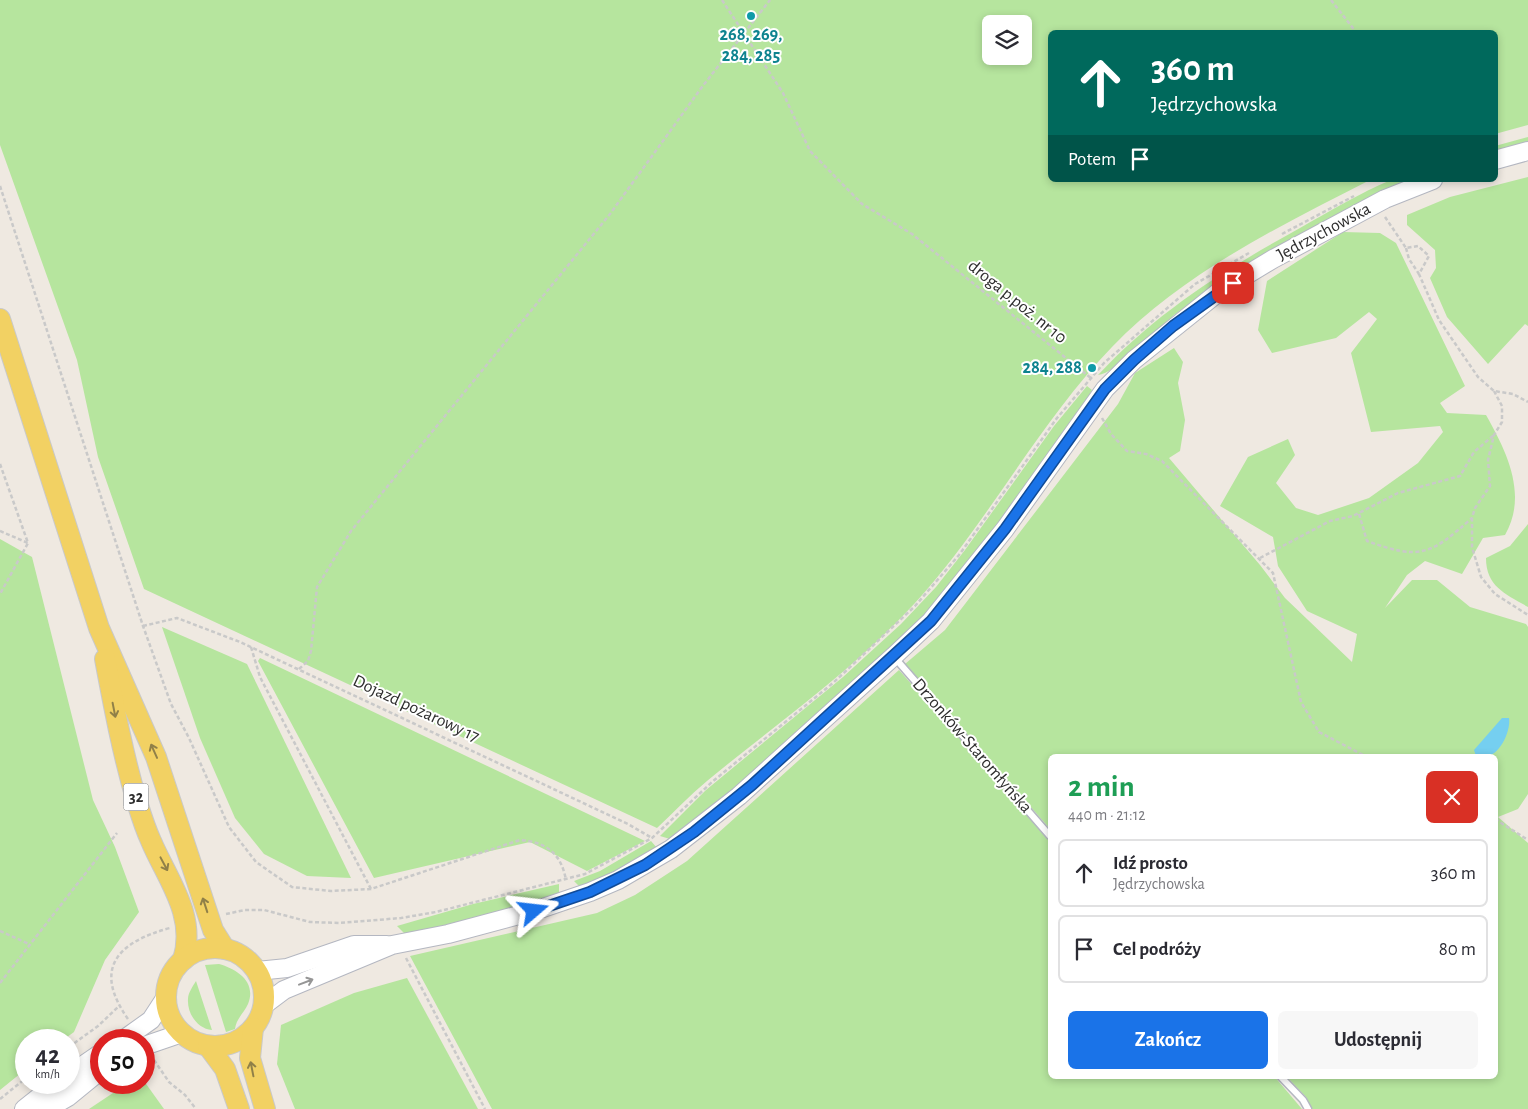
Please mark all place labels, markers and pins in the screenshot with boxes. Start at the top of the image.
marker: 268, 269, 284, 285 [745,10,757,22]
place label: 268, 269, 284, 285 [720,26,782,65]
pin [1212,262,1254,304]
place label: 284, 288 [1023,359,1082,377]
marker: 284, 288 [1086,362,1098,374]

